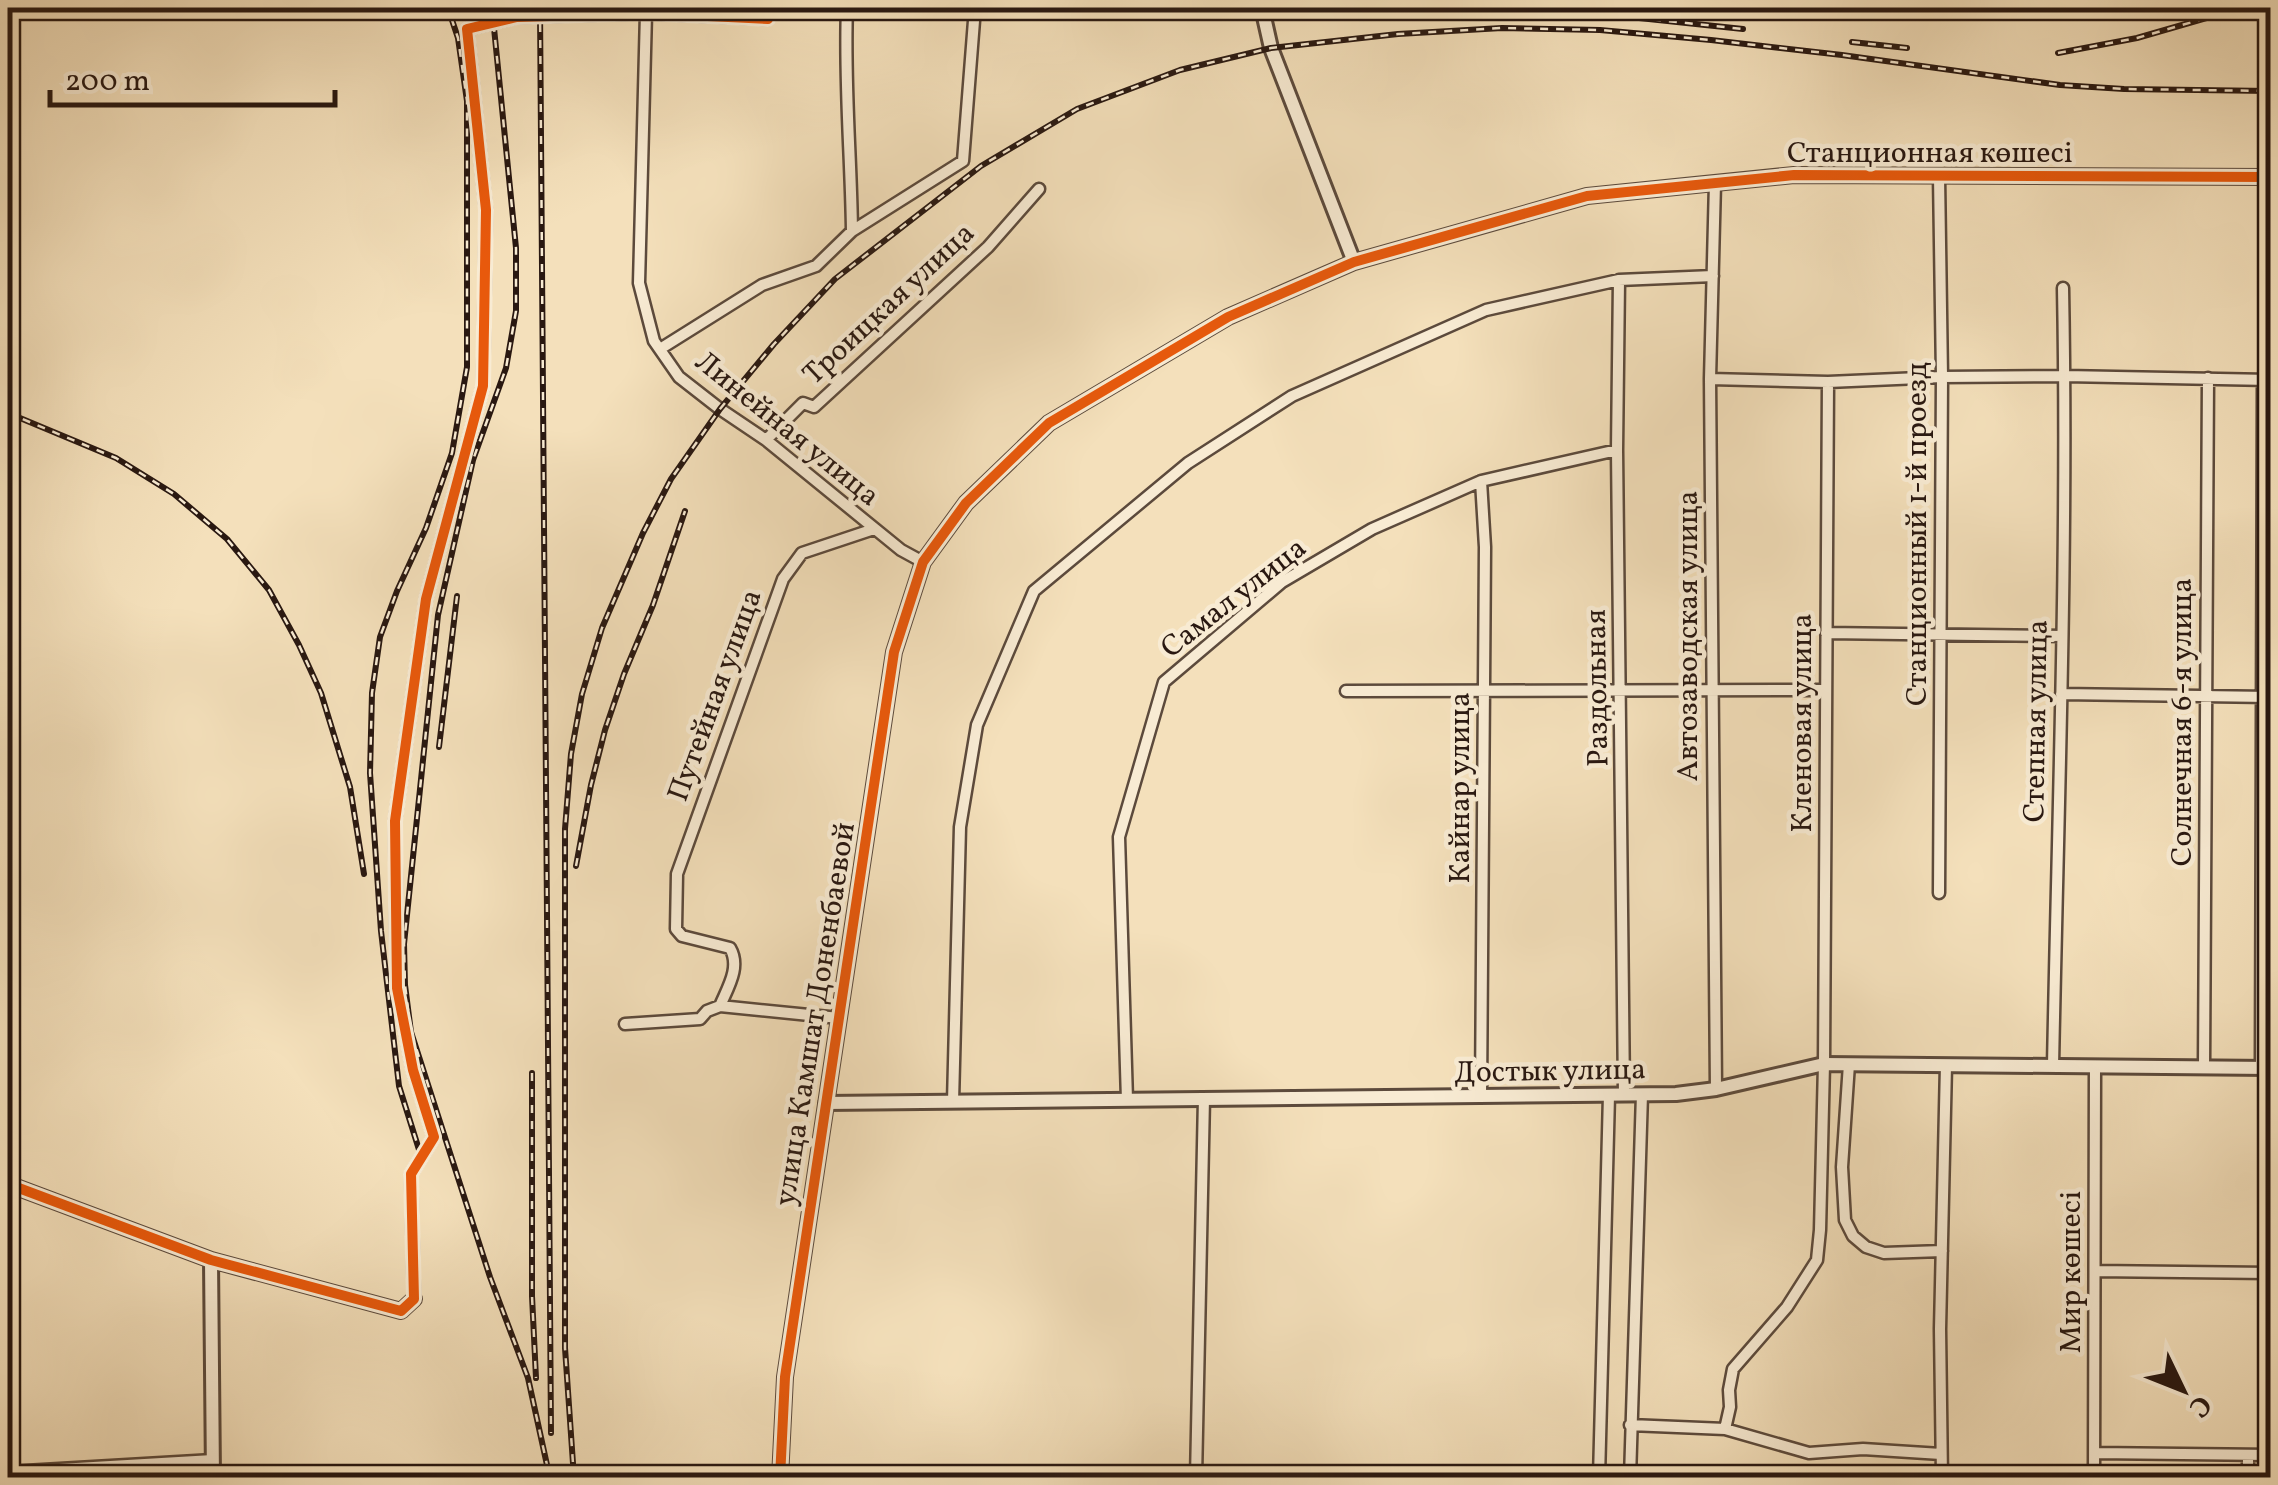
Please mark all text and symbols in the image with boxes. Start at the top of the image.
scale bar [50,45,335,107]
text: 200 m [65,61,150,103]
street label: Станционная көшесі [1787,133,2073,175]
street label: Троицкая улица [794,214,985,395]
street label: Линейная улица [685,342,888,517]
street label: Станционный 1-й проезд [1897,362,1939,706]
street label: Автозаводская улица [1668,491,1710,781]
street label: Самал улица [1152,528,1316,669]
street label: Солнечная 6-я улица [2162,578,2204,866]
street label: Путейная улица [658,584,774,808]
street label: Раздольная [1576,609,1620,767]
street label: Кленовая улица [1782,613,1824,833]
street label: Степная улица [2014,619,2060,823]
street label: Кайнар улица [1440,692,1482,884]
street label: улица Камшат Доненбаевой [765,819,867,1209]
street label: Достык улица [1454,1049,1646,1095]
street label: Мир көшесі [2051,1191,2093,1353]
north arrow [2133,1340,2233,1440]
text: С [2179,1385,2220,1425]

